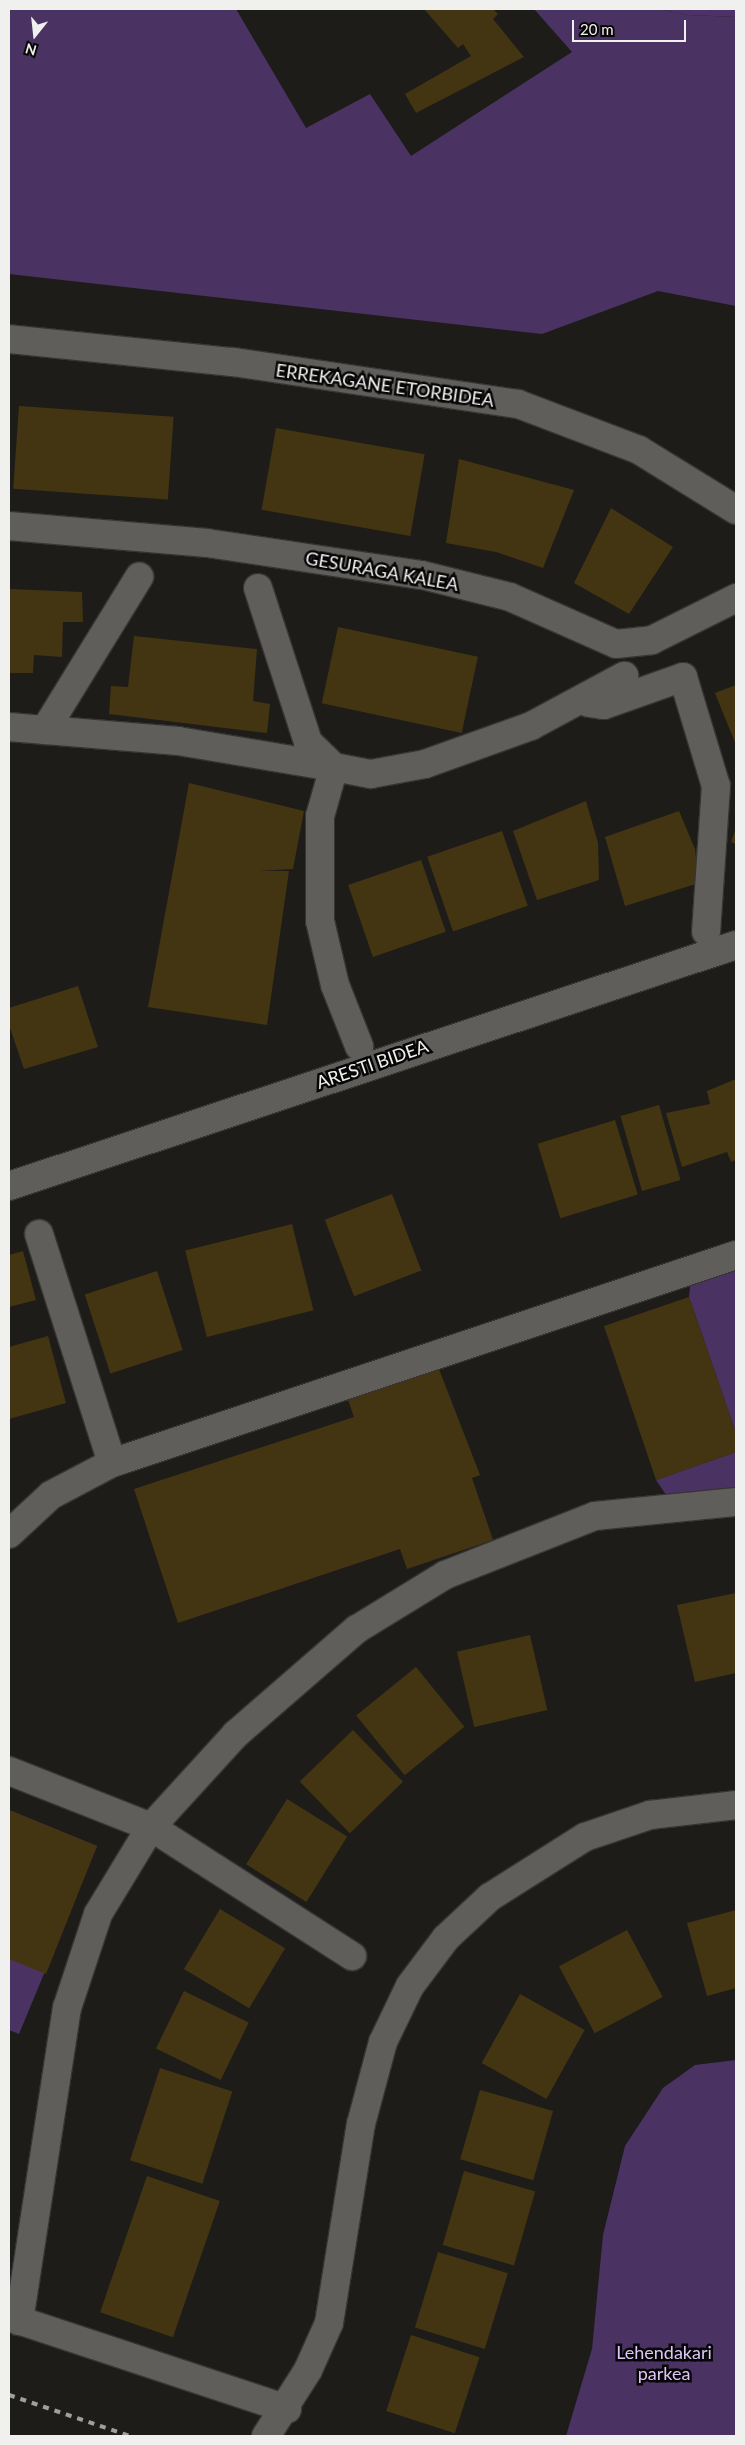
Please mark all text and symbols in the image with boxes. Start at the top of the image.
north arrow [10,10,60,60]
scale bar [575,10,689,42]
text: 20 m [580,20,614,38]
text: N [23,40,38,60]
street label: ERREKAGANE ETORBIDEA [274,359,496,411]
street label: GESURAGA KALEA [304,547,460,595]
street label: ARESTI BIDEA [313,1035,431,1093]
park label: Lehendakari parkea [616,2342,712,2384]

